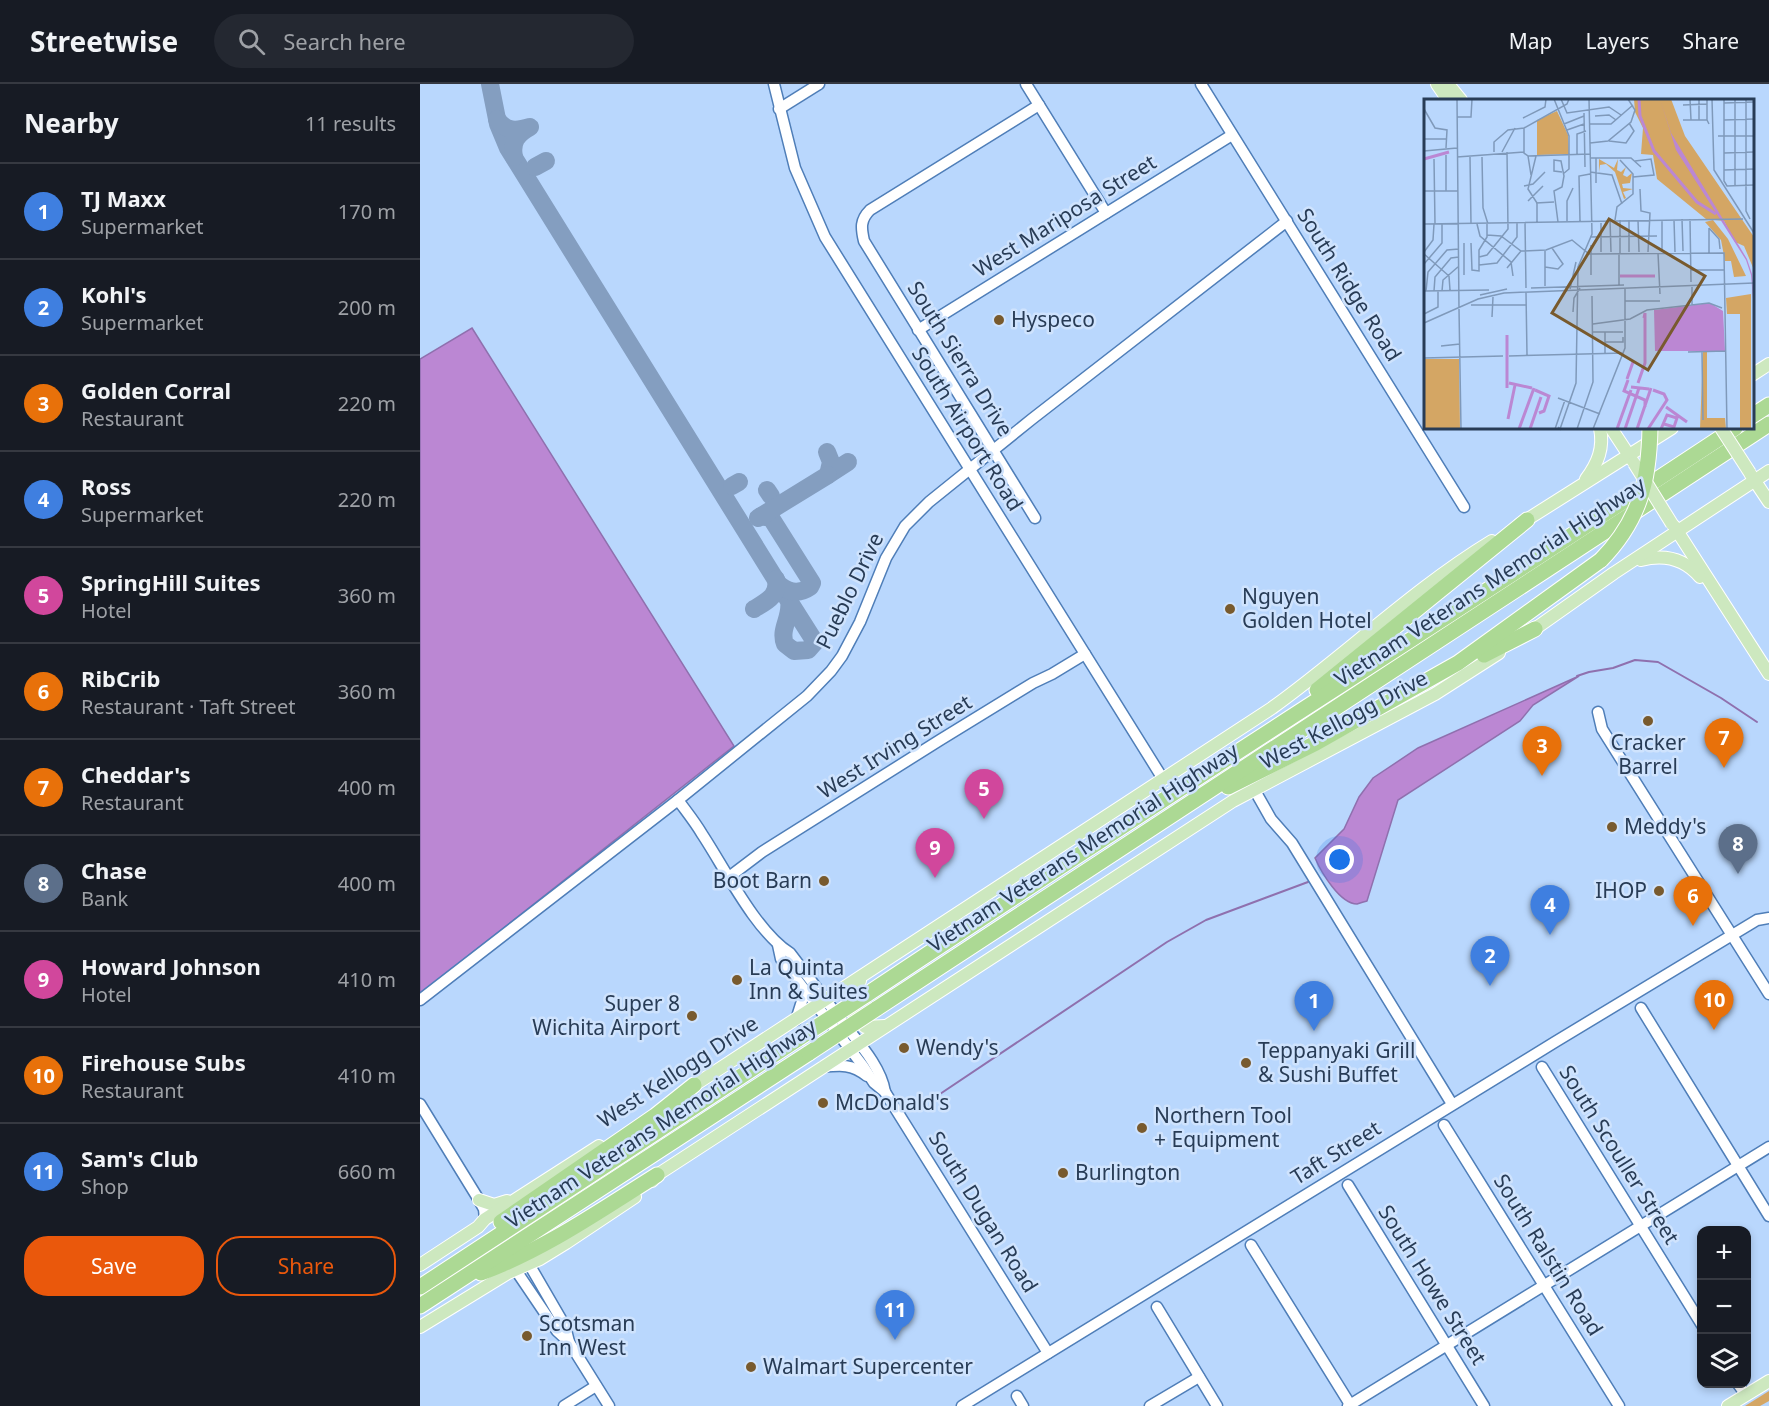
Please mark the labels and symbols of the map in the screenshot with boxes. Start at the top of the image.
inset map [1424,99,1754,429]
street label: West Mariposa Street [968,147,1162,283]
street label: South Ridge Road [1292,203,1408,366]
street label: South Sierra Drive [902,276,1020,441]
place label: Hyspeco [1011,305,1095,333]
marker: Hyspeco [992,313,1006,327]
street label: South Airport Road [906,341,1030,516]
street label: Vietnam Veterans Memorial Highway [1329,470,1650,692]
street label: Pueblo Drive [809,528,889,653]
place label: Nguyen Golden Hotel [1242,582,1372,634]
marker: Nguyen Golden Hotel [1223,602,1237,616]
street label: West Kellogg Drive [1255,663,1432,775]
street label: West Irving Street [812,687,977,805]
marker: Cracker Barrel [1641,714,1655,728]
pin: 7 [1704,718,1744,768]
pin: 3 [1522,726,1562,776]
place label: Cracker Barrel [1610,728,1686,780]
street label: Vietnam Veterans Memorial Highway [922,736,1243,958]
pin: 5 [964,770,1004,819]
place label: Meddy's [1624,812,1706,840]
marker: Meddy's [1605,820,1619,834]
pin: 8 [1718,824,1758,874]
pin: 9 [916,828,954,878]
your location [1325,845,1354,874]
place label: Boot Barn [713,866,812,894]
marker: Boot Barn [817,874,831,888]
place label: IHOP [1595,876,1647,904]
pin: 6 [1674,876,1712,926]
marker: IHOP [1652,884,1666,898]
pin: 4 [1530,886,1570,935]
pin: 2 [1470,936,1510,986]
place label: La Quinta Inn & Suites [749,953,868,1005]
marker: La Quinta Inn & Suites [730,973,744,987]
pin: 10 [1694,980,1734,1030]
pin: 1 [1294,982,1334,1031]
place label: Super 8 Wichita Airport [532,989,680,1041]
street label: West Kellogg Drive [592,1009,763,1133]
marker: Super 8 Wichita Airport [685,1009,699,1023]
street label: Vietnam Veterans Memorial Highway [500,1012,821,1234]
place label: Wendy's [916,1033,999,1061]
place label: Teppanyaki Grill & Sushi Buffet [1258,1036,1415,1088]
marker: Wendy's [897,1041,911,1055]
marker: Teppanyaki Grill & Sushi Buffet [1239,1056,1253,1070]
street label: South Scouller Street [1553,1060,1687,1250]
place label: McDonald's [835,1088,949,1116]
marker: McDonald's [816,1096,830,1110]
place label: Northern Tool + Equipment [1154,1101,1292,1153]
street label: Taft Street [1285,1113,1386,1191]
marker: Northern Tool + Equipment [1135,1121,1149,1135]
street label: South Dugan Road [923,1126,1045,1297]
place label: Burlington [1075,1158,1180,1186]
marker: Burlington [1056,1166,1070,1180]
street label: South Ralstin Road [1488,1168,1610,1341]
street label: South Howe Street [1372,1199,1494,1370]
pin: 11 [876,1290,914,1340]
place label: Scotsman Inn West [539,1309,635,1361]
marker: Scotsman Inn West [520,1329,534,1343]
place label: Walmart Supercenter [763,1352,973,1380]
marker: Walmart Supercenter [744,1360,758,1374]

